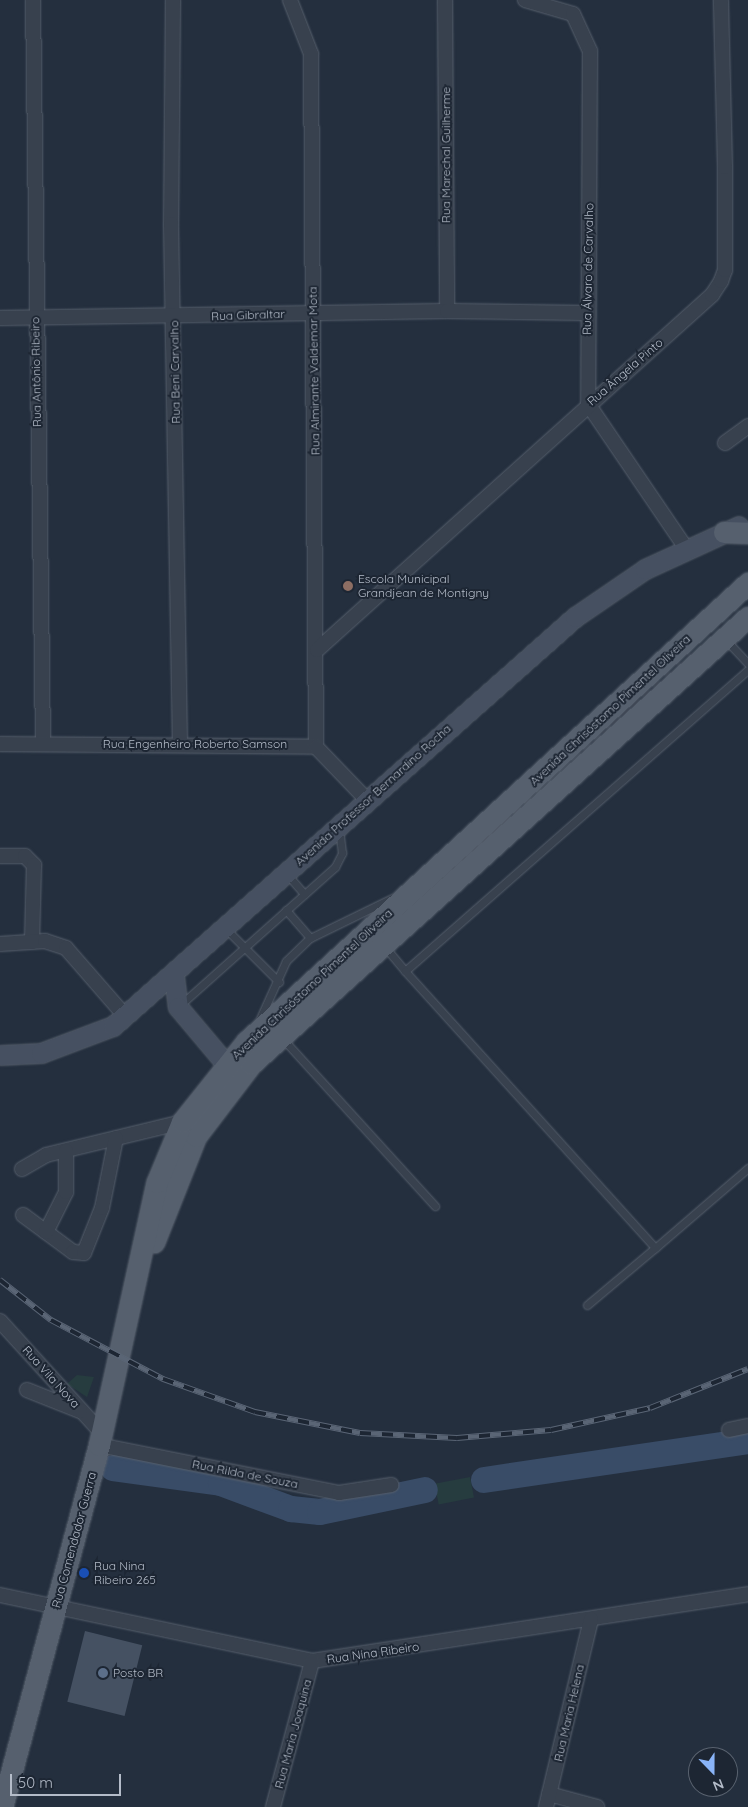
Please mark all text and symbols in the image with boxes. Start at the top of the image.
street label: Rua Marechal Guilherme [439,87,453,223]
street label: Rua Álvaro de Carvalho [580,203,596,335]
street label: Rua Almirante Valdemar Mota [305,287,323,455]
street label: Rua Gibraltar [211,307,285,323]
street label: Rua Antônio Ribeiro [28,317,44,427]
street label: Rua Beni Carvalho [167,320,183,424]
street label: Rua Ângela Pinto [584,335,666,409]
place label: Escola Municipal Grandjean de Montigny [358,572,489,600]
marker: Escola Municipal Grandjean de Montigny [342,580,354,592]
street label: Avenida Chrisóstomo Pimentel Oliveira [527,632,693,788]
street label: Avenida Professor Bernardino Rocha [292,721,454,869]
street label: Rua Engenheiro Roberto Samson [103,737,287,751]
street label: Avenida Chrisóstomo Pimentel Oliveira [229,906,395,1062]
street label: Rua Vila Nova [19,1343,83,1411]
street label: Rua Rilda de Souza [191,1457,299,1491]
street label: Rua Comendador Guerra [49,1470,99,1610]
place label: Rua Nina Ribeiro 265 [94,1559,156,1587]
marker: Rua Nina Ribeiro 265 [78,1567,90,1579]
street label: Rua Nina Ribeiro [326,1639,420,1667]
street label: Rua Maria Helena [551,1663,587,1763]
place label: Posto BR [113,1666,163,1680]
marker: Posto BR [97,1667,109,1679]
street label: Rua Maria Joaquina [271,1678,315,1790]
north arrow [688,1747,738,1797]
scale bar [12,1764,124,1796]
text: 50 m [18,1773,53,1792]
text: N [710,1775,726,1795]

